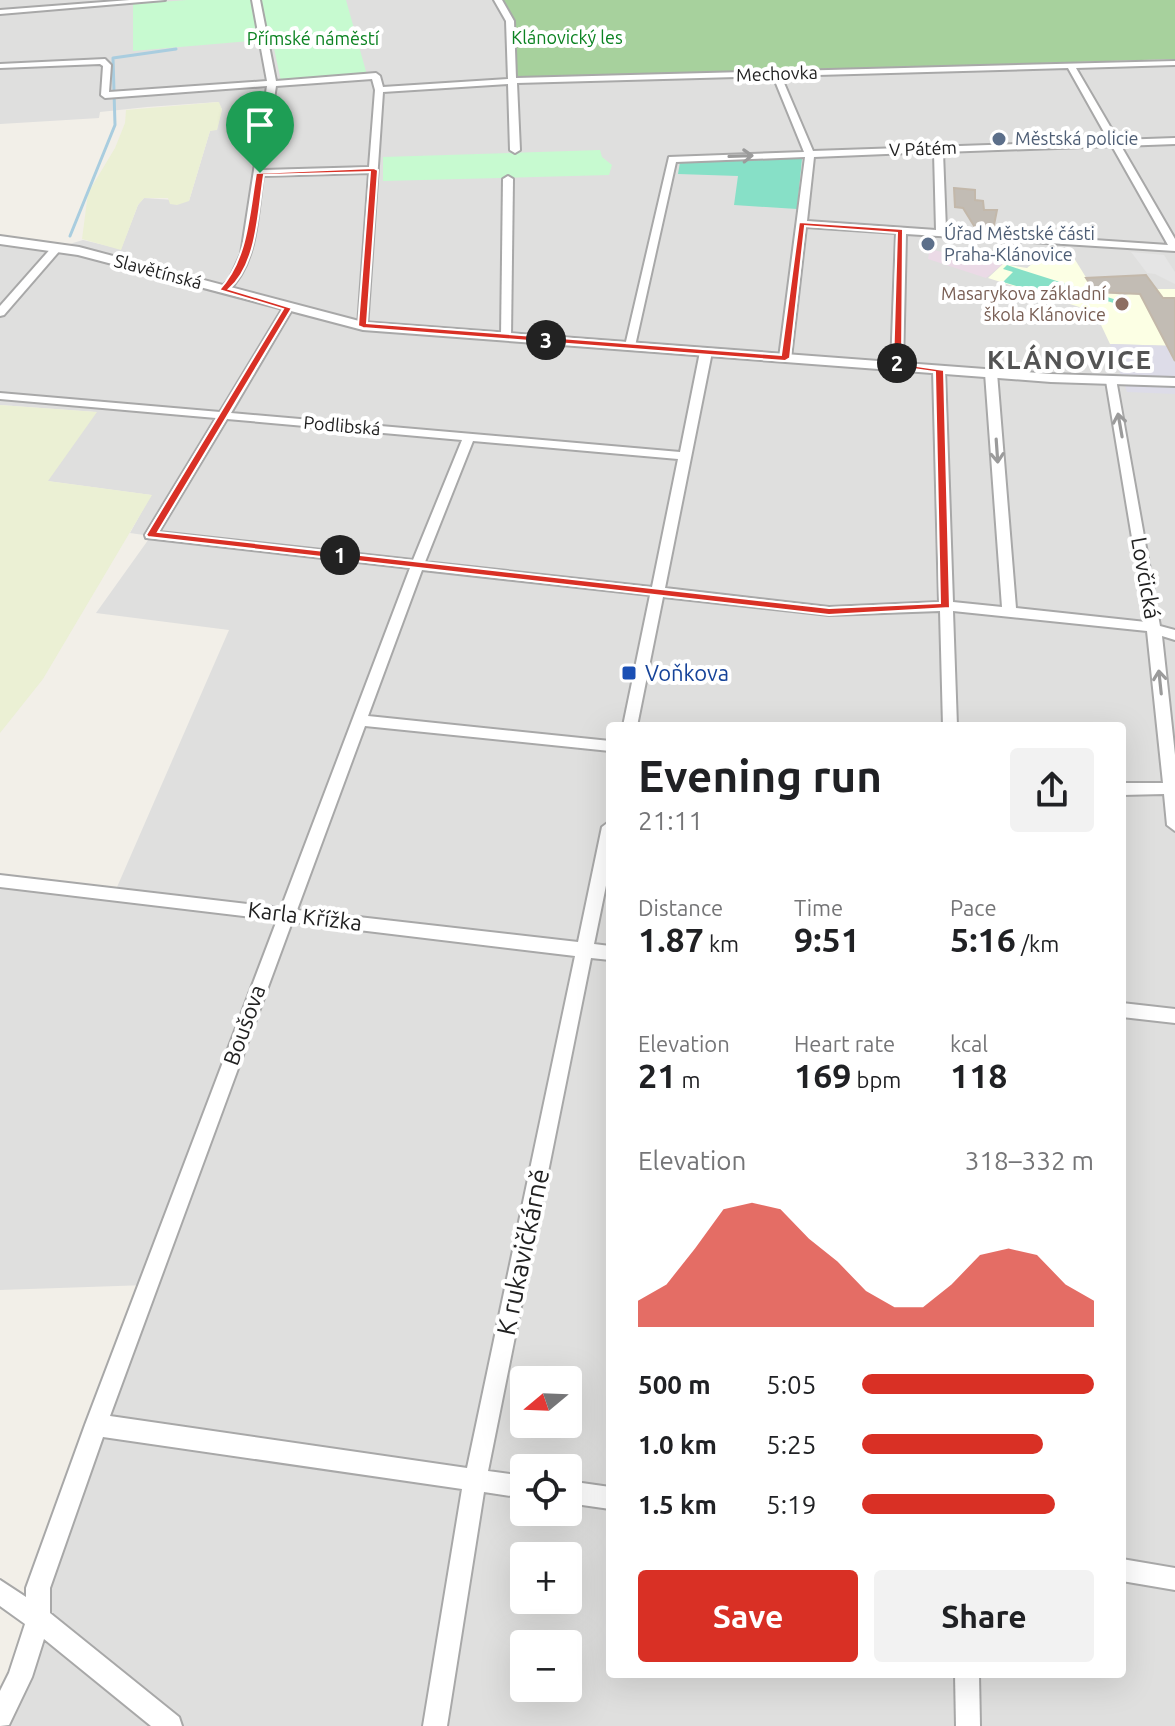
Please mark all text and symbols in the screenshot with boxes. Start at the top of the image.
park label: Klánovický les [511,27,623,47]
park label: Přímské náměstí [247,28,380,48]
street label: Mechovka [736,62,818,84]
pin [226,91,294,173]
icon: arrive [238,103,282,147]
place label: Městská policie [1015,128,1139,148]
marker: Městská policie [990,130,1008,148]
street label: V Pátém [889,137,957,159]
one-way arrow [727,149,754,164]
place label: Úřad Městské části Praha-Klánovice [944,222,1095,264]
marker: Úřad Městské části Praha-Klánovice [919,235,937,253]
street label: Slavětínská [112,250,204,292]
place label: Masarykova základní škola Klánovice [941,283,1107,324]
marker: Masarykova základní škola Klánovice [1113,295,1131,313]
pin: 3 [526,320,566,360]
text: 3 [540,327,552,352]
pin: 2 [877,343,917,383]
district label: KLÁNOVICE [987,344,1153,374]
text: 2 [891,350,903,375]
street label: Podlibská [303,412,382,438]
one-way arrow [1111,413,1126,438]
one-way arrow [990,437,1005,464]
pin: 1 [320,535,360,575]
street label: Lovčická [1127,535,1166,621]
text: 1 [334,542,346,567]
place label: Voňkova [645,660,729,685]
marker: Voňkova [620,664,638,682]
one-way arrow [1152,669,1167,696]
button: share [1010,748,1094,832]
text: Evening run [638,751,882,800]
text: 21:11 [638,806,703,835]
text: Distance [638,895,723,920]
text: Time [794,895,843,920]
text: Pace [950,895,997,920]
street label: Karla Křížka [247,896,364,935]
text: 1.87 [638,920,704,958]
text: 9:51 [794,920,860,958]
text: 5:16 [950,920,1016,958]
text: km [704,931,739,956]
text: /km [1016,931,1059,956]
street label: Boušova [217,981,270,1068]
text: Elevation [638,1031,730,1056]
text: Heart rate [794,1031,895,1056]
text: kcal [950,1031,988,1056]
text: 21 [638,1056,676,1094]
text: 169 [794,1056,852,1094]
text: 118 [950,1056,1008,1094]
text: m [676,1067,700,1092]
text: bpm [852,1067,901,1092]
text: Elevation [638,1146,746,1175]
text: 318–332 m [965,1146,1094,1175]
street label: K rukavičkárně [491,1166,554,1338]
north arrow [510,1366,582,1438]
map controls [510,1366,582,1702]
text: 500 m [638,1370,711,1399]
text: 5:05 [766,1370,816,1399]
text: 1.0 km [638,1430,717,1459]
text: 5:25 [766,1430,816,1459]
button: locate [510,1454,582,1526]
text: 1.5 km [638,1490,717,1519]
text: 5:19 [766,1490,816,1519]
button: + [510,1542,582,1614]
button: Save [638,1570,858,1662]
button: Share [874,1570,1094,1662]
button: − [510,1630,582,1702]

